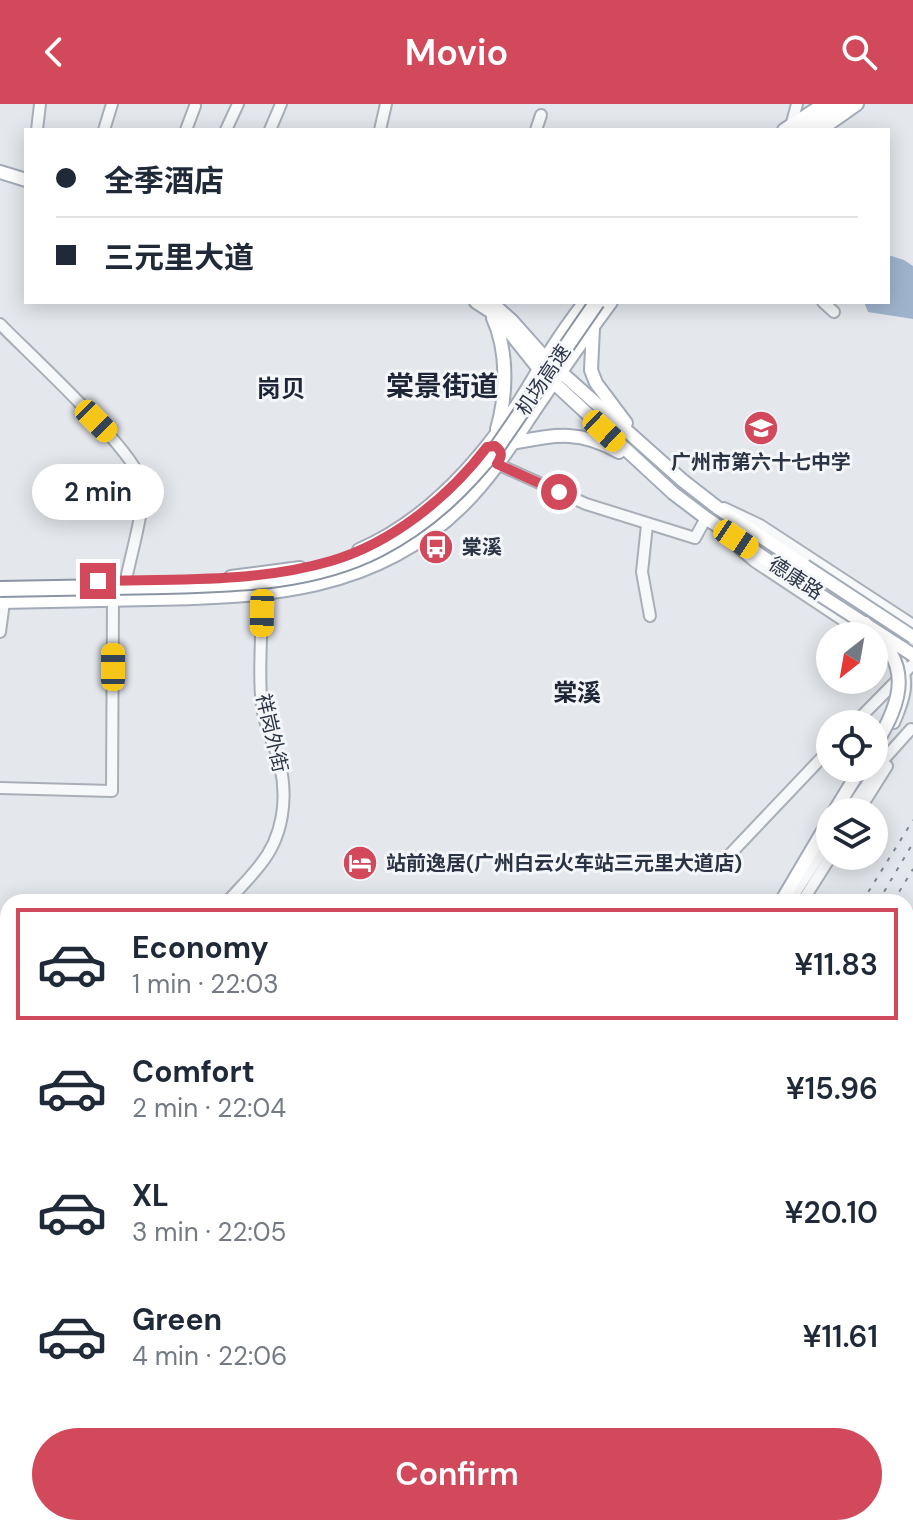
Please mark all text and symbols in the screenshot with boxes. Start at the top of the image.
text: Movio [405,29,508,76]
icon: back [32,30,76,74]
icon: search [837,30,881,74]
text: 全季酒店 [104,161,224,200]
text: 三元里大道 [104,238,254,277]
street label: 机场高速 [510,340,576,420]
district label: 棠景街道 [386,368,498,405]
district label: 岗贝 [257,373,305,404]
car [71,396,121,446]
car [578,406,630,456]
school or university icon: 广州市第六十七中学 [742,409,780,447]
place label: 广州市第六十七中学 [671,449,851,475]
callout: 2 min [32,465,164,521]
route start [541,474,577,510]
text: 2 min [64,475,132,509]
car [709,516,763,562]
bus stop icon: 棠溪 [417,528,455,566]
place label: 棠溪 [462,534,502,560]
street label: 德康路 [764,551,828,605]
route end [80,563,116,599]
car [250,589,274,637]
north arrow [816,622,888,694]
map controls [816,622,888,870]
car [101,643,125,691]
district label: 棠溪 [553,677,601,708]
street label: 祥岗外街 [250,691,294,775]
button: locate [816,710,888,782]
button: layers [816,798,888,870]
hotel icon: 站前逸居(广州白云火车站三元里大道店) [341,844,379,882]
place label: 站前逸居(广州白云火车站三元里大道店) [386,850,742,876]
icon: car [36,928,108,1000]
text: Economy [132,928,269,967]
text: ¥11.83 [794,945,878,984]
text: 1 min · 22:03 [132,967,279,1001]
icon: car [36,1052,108,1124]
text: Comfort [132,1052,255,1091]
text: ¥15.96 [786,1069,878,1108]
text: 2 min · 22:04 [132,1091,286,1125]
icon: car [36,1176,108,1248]
text: XL [132,1176,169,1215]
text: ¥20.10 [784,1193,878,1232]
text: 3 min · 22:05 [132,1215,286,1249]
icon: car [36,1300,108,1372]
text: Green [132,1300,222,1339]
text: ¥11.61 [802,1317,878,1356]
text: 4 min · 22:06 [132,1339,287,1373]
button: Confirm [32,1428,882,1520]

